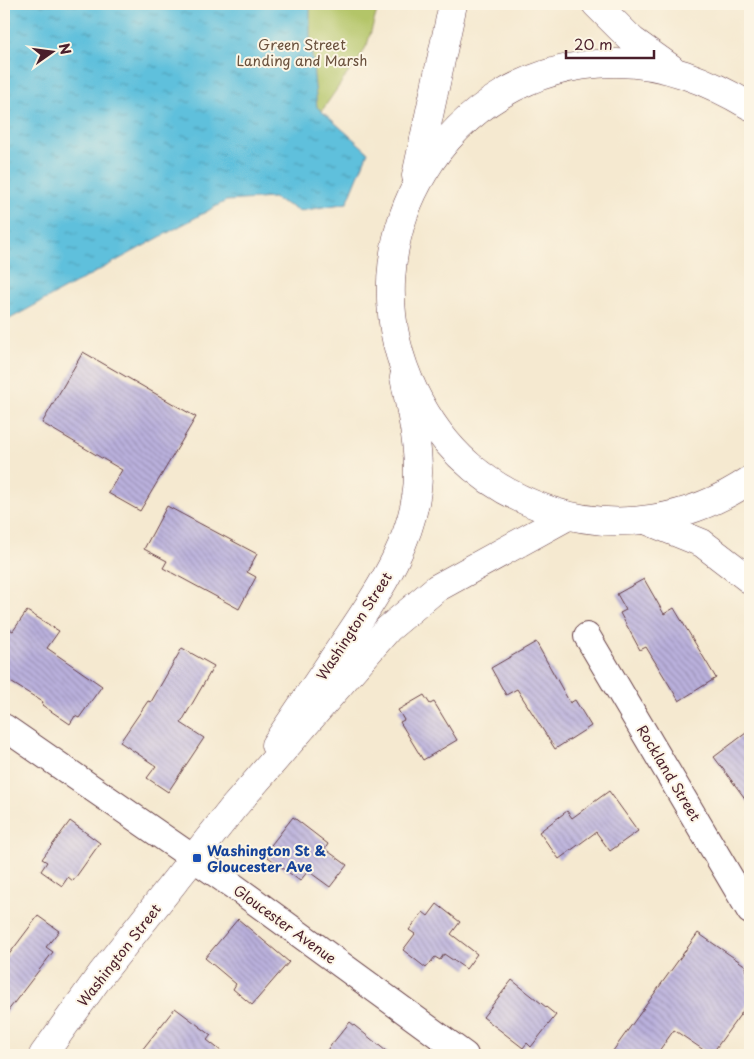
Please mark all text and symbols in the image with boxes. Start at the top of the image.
north arrow [28,28,78,78]
scale bar [566,28,654,60]
text: 20 m [574,32,613,55]
park label: Green Street Landing and Marsh [237,34,367,71]
text: N [54,41,77,57]
street label: Washington Street [311,568,397,684]
street label: Rockland Street [632,721,706,825]
place label: Washington St & Gloucester Ave [207,840,326,877]
marker: Washington St & Gloucester Ave [191,852,203,864]
street label: Gloucester Avenue [229,879,341,969]
street label: Washington Street [72,899,166,1011]

